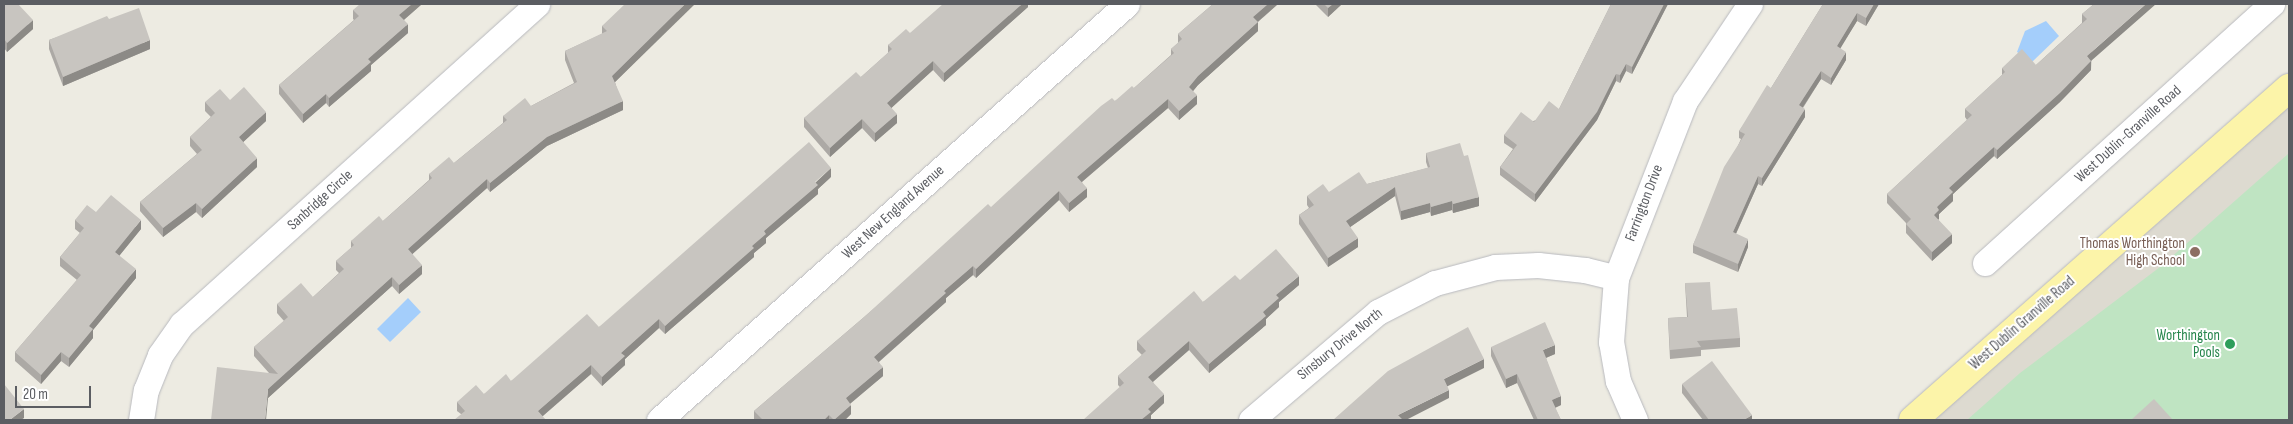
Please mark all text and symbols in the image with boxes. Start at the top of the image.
street label: West Dublin-Granville Road [2071,82,2185,186]
street label: West New England Avenue [838,161,948,263]
street label: Farrington Drive [1621,162,1667,244]
street label: Sanbridge Circle [284,166,356,234]
place label: Thomas Worthington High School [2080,234,2185,269]
marker: Thomas Worthington High School [2189,246,2201,258]
street label: West Dublin Granville Road [1966,272,2078,374]
street label: Sinsbury Drive North [1294,304,1386,384]
place label: Worthington Pools [2157,326,2220,361]
marker: Worthington Pools [2224,338,2236,350]
scale bar [18,376,94,408]
text: 20 m [23,385,48,404]

